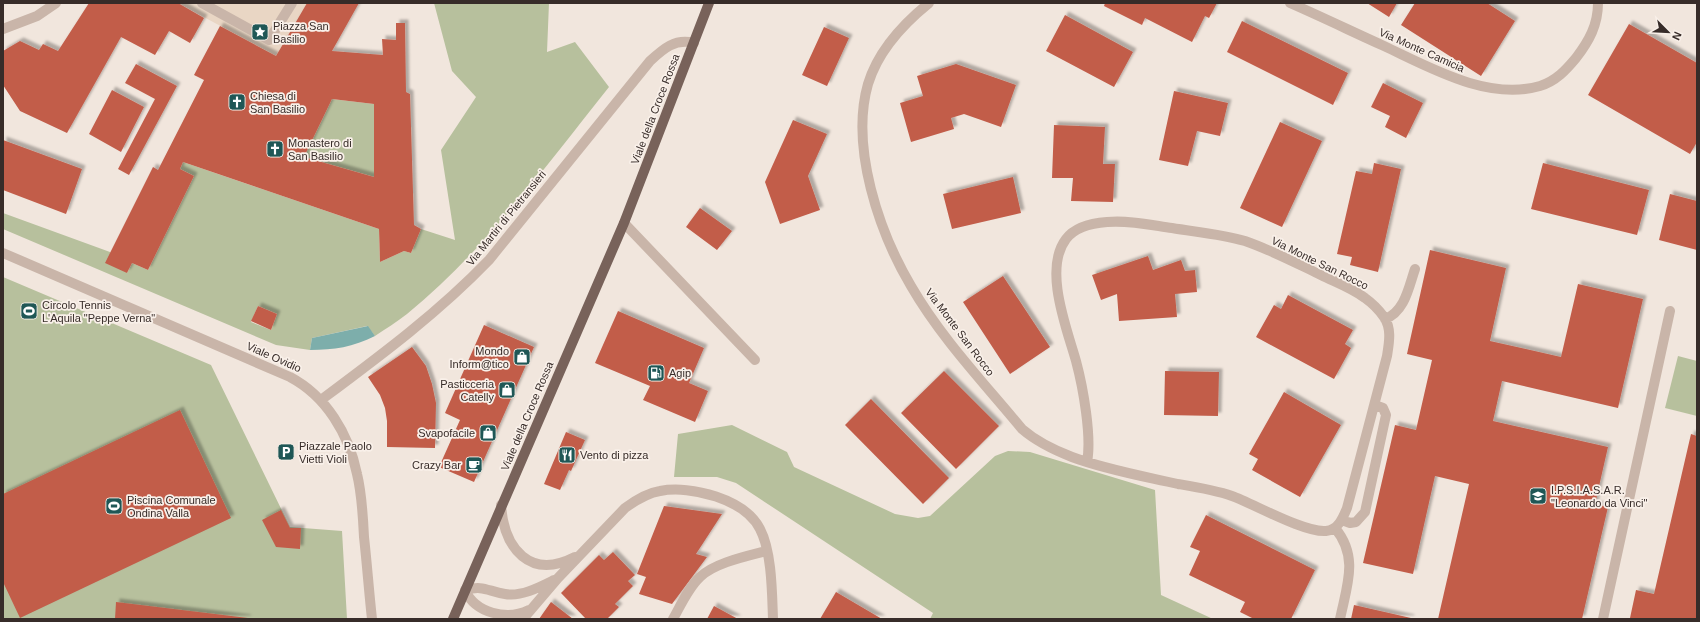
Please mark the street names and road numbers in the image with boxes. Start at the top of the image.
street label: Via Monte Camicia [1377,26,1467,75]
street label: Viale della Croce Rossa [628,51,682,166]
street label: Via Martiri di Pietransieri [464,168,548,268]
street label: Via Monte San Rocco [1270,234,1370,292]
street label: Via Monte San Rocco [923,286,997,378]
street label: Viale Ovidio [245,340,303,374]
street label: Viale della Croce Rossa [499,359,556,472]

